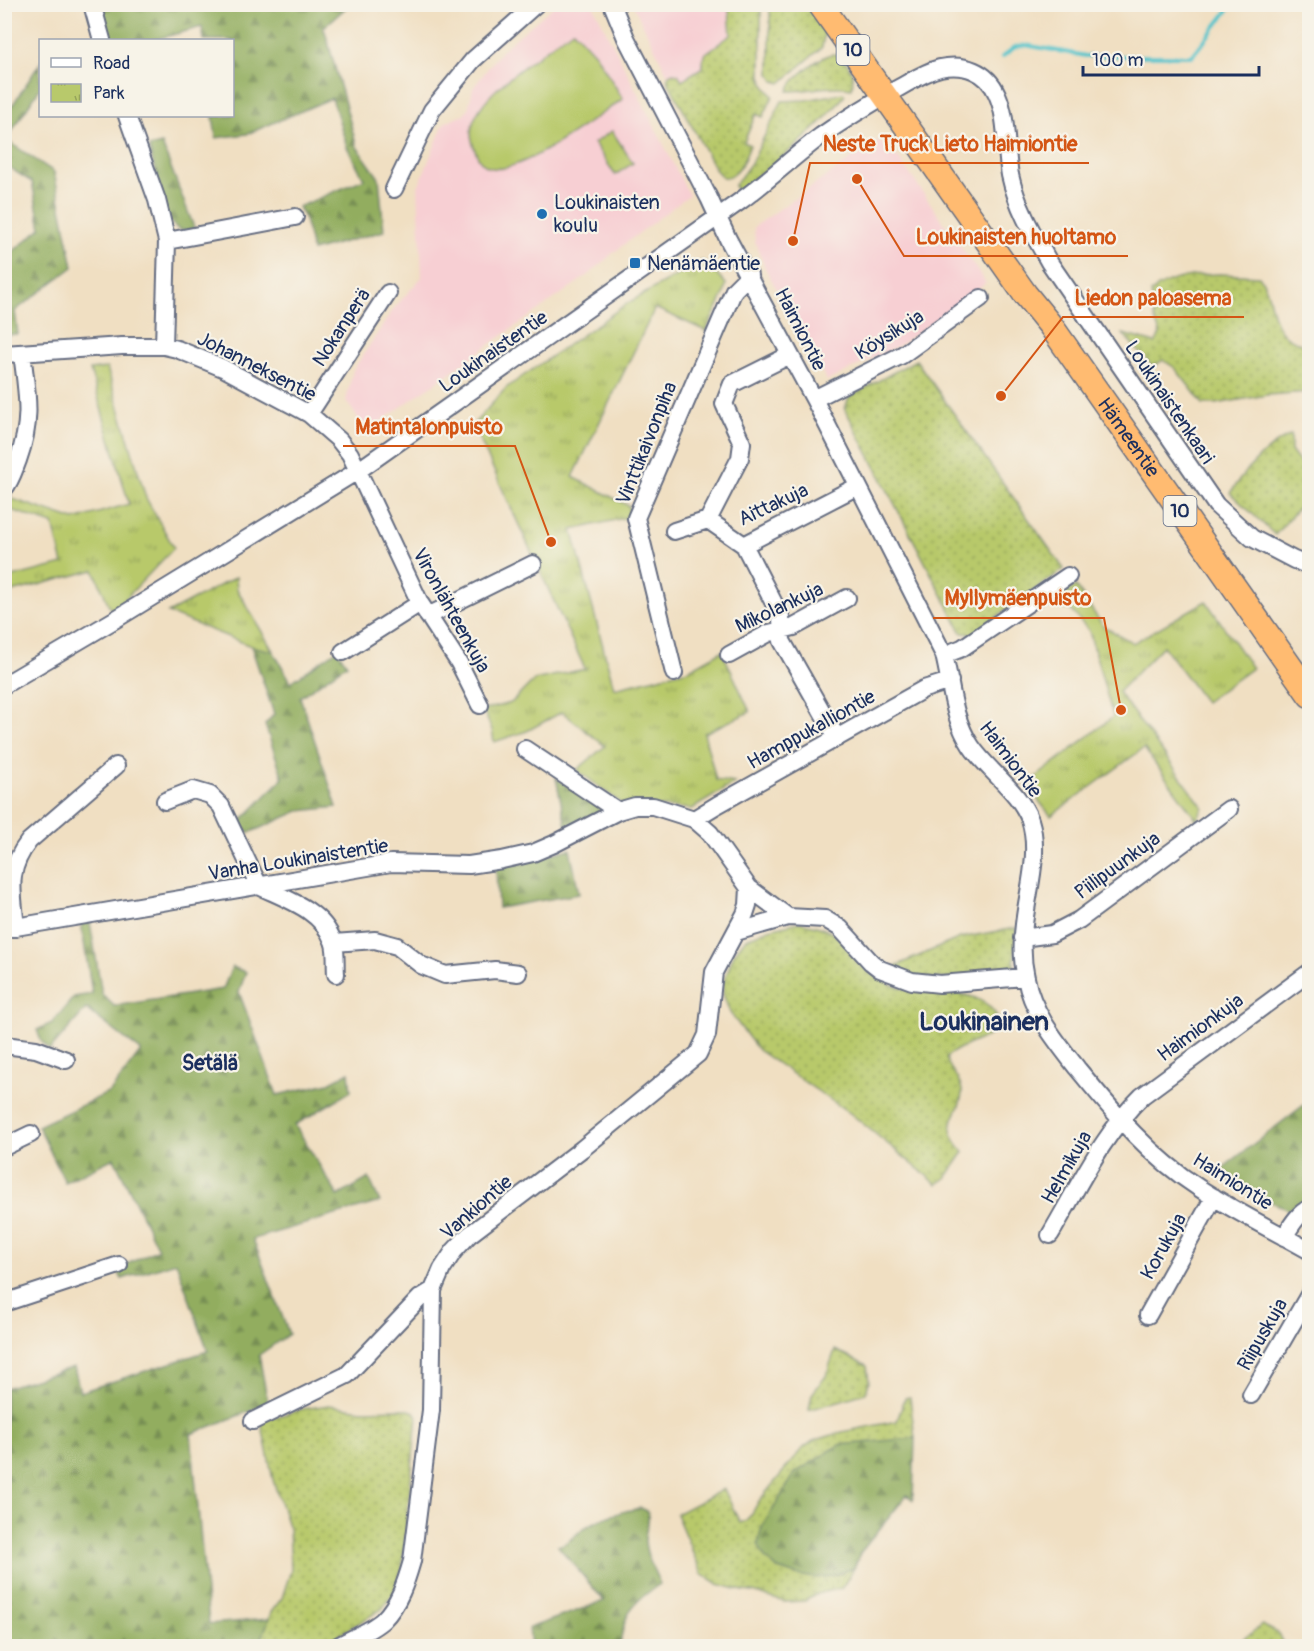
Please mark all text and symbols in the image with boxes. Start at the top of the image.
road number: 10 [836,35,870,65]
legend [39,39,234,117]
scale bar [1083,39,1258,77]
text: 100 m [1092,49,1144,72]
text: Road [93,52,130,75]
text: Park [93,82,125,105]
callout: Neste Truck Lieto Haimiontie [810,124,1089,163]
text: Neste Truck Lieto Haimiontie [823,131,1078,158]
place label: Loukinaisten koulu [554,190,660,238]
marker: Loukinaisten koulu [535,207,549,221]
callout: Loukinaisten huoltamo [904,217,1128,256]
text: Loukinaisten huoltamo [916,224,1117,251]
place label: Nenämäentie [647,251,760,276]
marker: Nenämäentie [628,256,642,270]
callout: Liedon paloasema [1063,278,1244,317]
street label: Nokanperä [307,283,376,371]
street label: Haimiontie [769,284,832,375]
text: Liedon paloasema [1075,285,1232,312]
street label: Köysikuja [850,304,928,365]
street label: Loukinaistentie [434,305,553,398]
street label: Johanneksentie [193,326,321,407]
street label: Loukinaistenkaari [1119,336,1220,469]
street label: Vinttikaivonpiha [610,378,682,508]
street label: Hämeentie [1092,392,1165,482]
callout: Matintalonpuisto [343,407,515,446]
text: Matintalonpuisto [355,414,503,441]
street label: Aittakuja [734,477,812,531]
road number: 10 [1164,496,1196,526]
street label: Vironlähteenkuja [407,543,496,677]
street label: Mikolankuja [731,576,827,639]
callout: Myllymäenpuisto [933,579,1104,618]
text: Myllymäenpuisto [945,585,1092,612]
street label: Hamppukalliontie [743,684,880,775]
street label: Haimiontie [974,716,1048,803]
street label: Piilipuunkuja [1070,826,1165,905]
street label: Vanha Loukinaistentie [206,833,390,886]
street label: Haimionkuja [1152,988,1248,1067]
district label: Loukinainen [919,1006,1049,1038]
district label: Setälä [182,1050,238,1077]
street label: Helmikuja [1036,1126,1097,1208]
street label: Haimiontie [1188,1147,1277,1216]
street label: Vankiontie [435,1169,517,1245]
street label: Korukuja [1135,1209,1192,1284]
street label: Riipuskuja [1232,1294,1293,1375]

